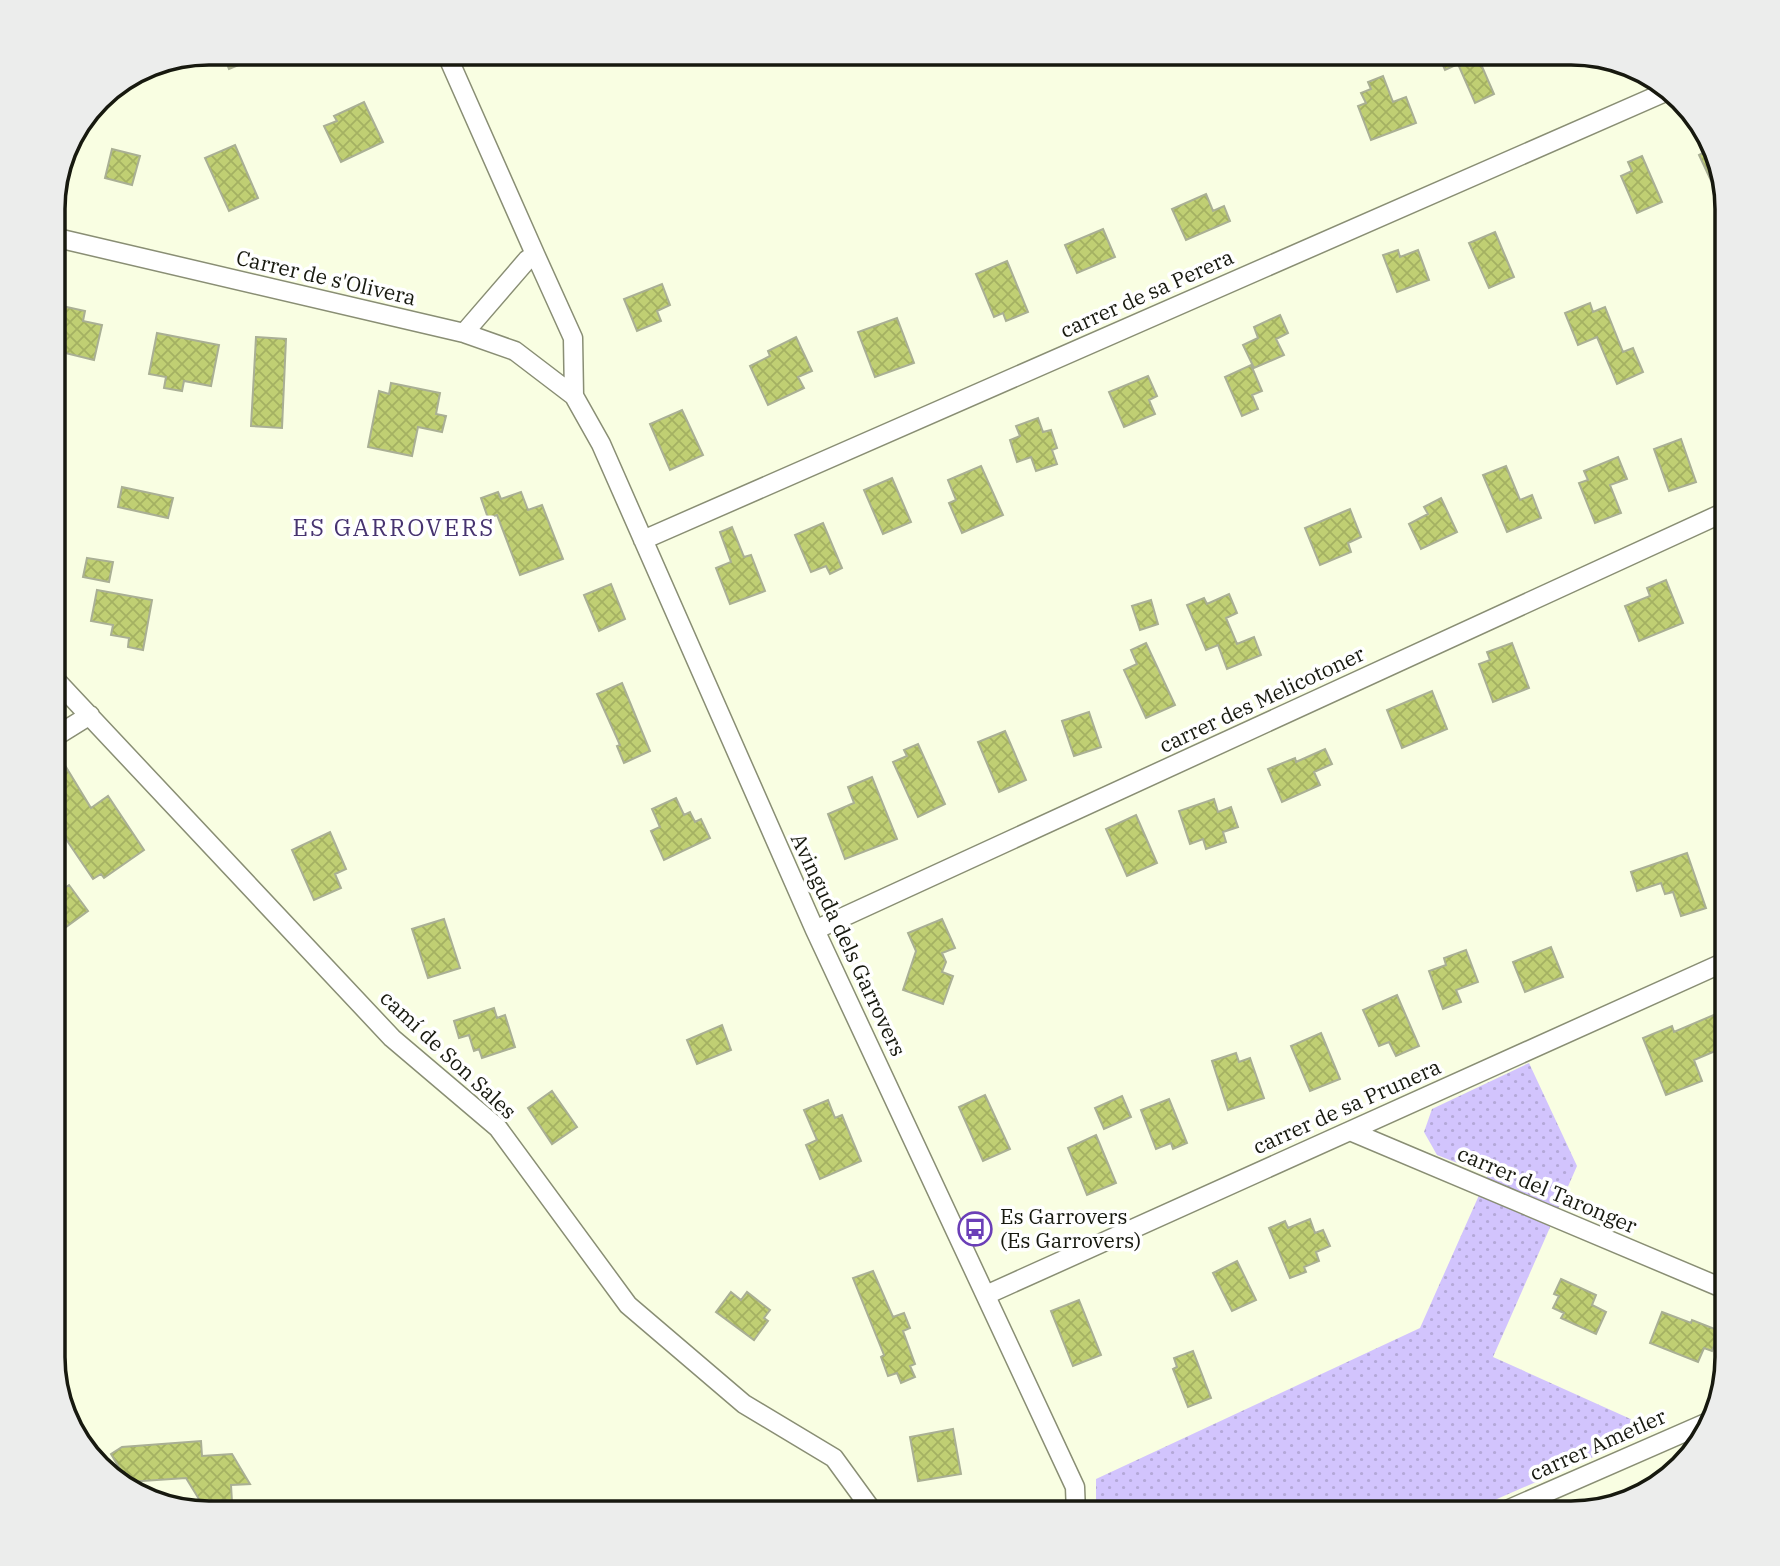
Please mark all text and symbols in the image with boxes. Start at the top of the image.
street label: carrer de sa Perera [1055,242,1238,344]
street label: Carrer de s'Olivera [234,243,419,311]
district label: ES GARROVERS [293,511,495,543]
street label: carrer des Melicotoner [1154,639,1369,759]
street label: Avinguda dels Garrovers [785,829,913,1061]
street label: camí de Son Sales [375,984,523,1125]
street label: carrer de sa Prunera [1248,1052,1445,1160]
street label: carrer del Taronger [1453,1139,1642,1240]
place label: Es Garrovers (Es Garrovers) [1000,1202,1141,1254]
bus stop icon: Es Garrovers (Es Garrovers) [956,1210,994,1248]
street label: carrer Ametler [1525,1401,1671,1487]

